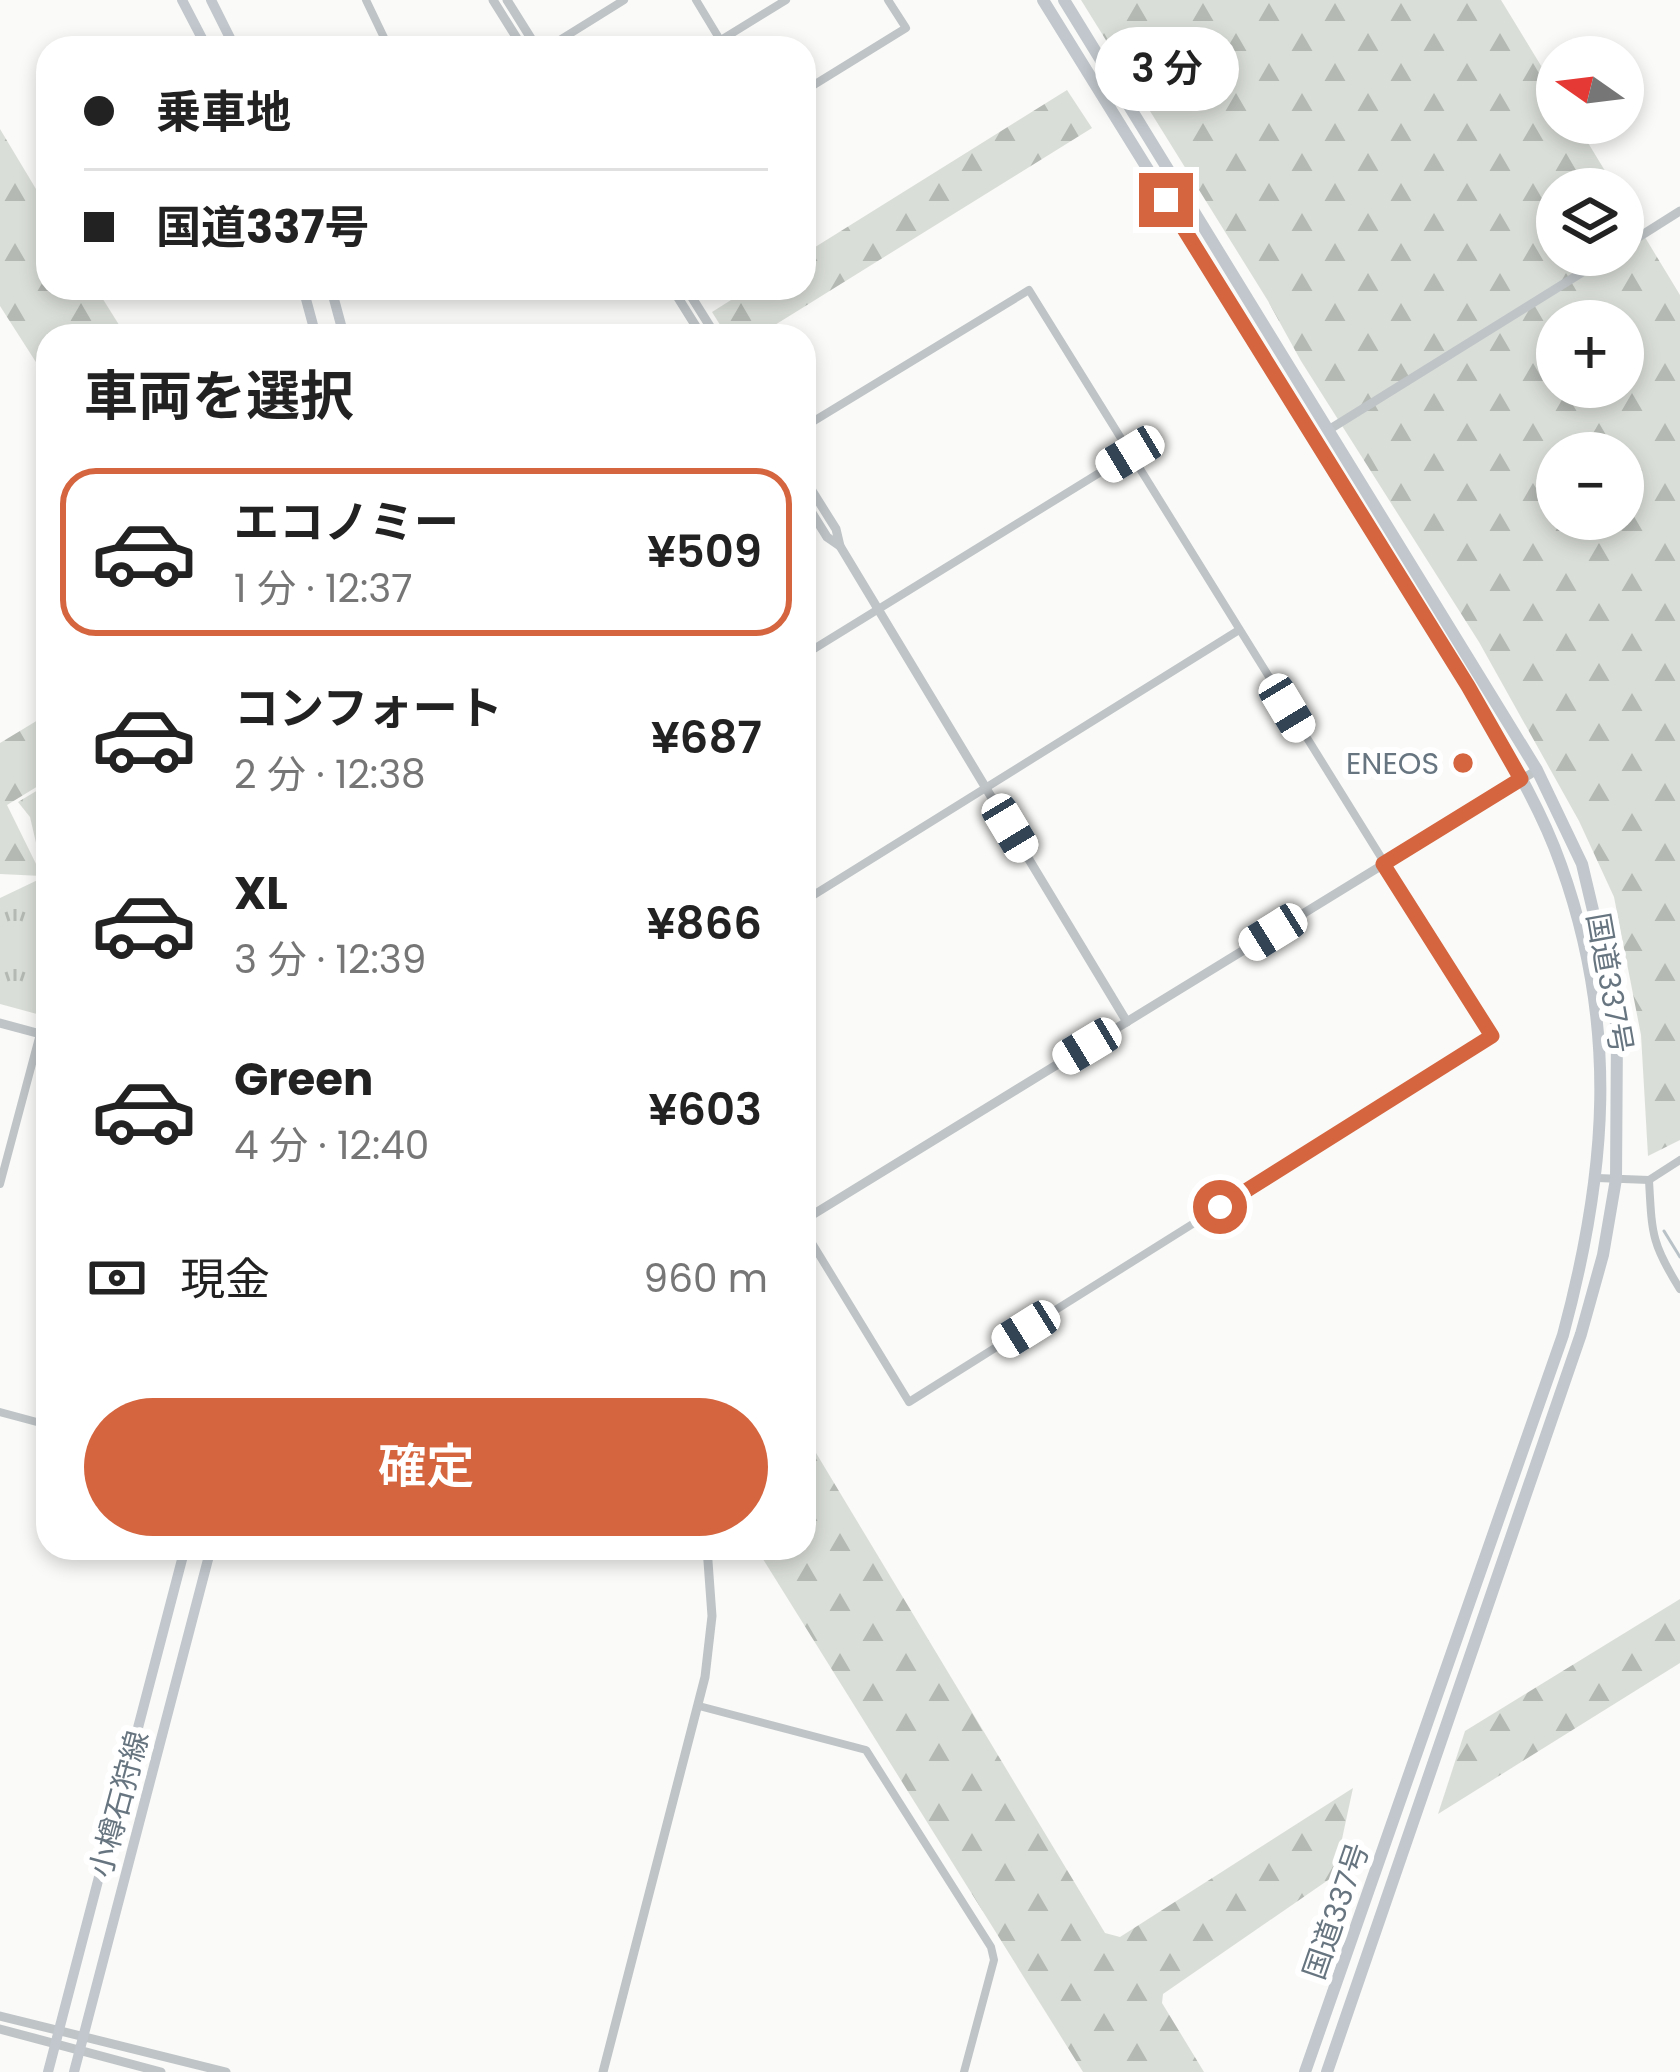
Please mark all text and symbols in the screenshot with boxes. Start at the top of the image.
callout: 3 分 [1094,26,1238,110]
north arrow [1536,36,1644,144]
map controls [1536,36,1644,540]
text: 3 分 [1131,41,1203,96]
text: 乗車地 [156,81,291,144]
button: layers [1536,168,1644,276]
route end [1139,173,1193,227]
text: 国道337号 [156,196,370,259]
button: + [1536,300,1644,408]
text: 車両を選択 [84,358,354,434]
car [1090,420,1170,488]
button: − [1536,432,1644,540]
text: エコノミー [234,491,459,554]
icon: car [90,498,198,606]
text: ¥509 [647,520,762,583]
text: 1 分 · 12:37 [234,561,412,616]
car [1253,668,1321,748]
text: コンフォート [234,677,503,740]
icon: car [90,684,198,792]
text: ¥687 [651,706,762,769]
place label: ENEOS [1346,742,1439,785]
text: 2 分 · 12:38 [234,747,426,802]
marker: ENEOS [1450,750,1476,776]
car [976,788,1044,868]
text: XL [234,862,288,925]
icon: car [90,870,198,978]
text: ¥866 [647,892,762,955]
car [1233,898,1313,966]
street label: 国道337号 [1577,909,1643,1057]
text: 3 分 · 12:39 [234,932,426,987]
car [1047,1012,1127,1080]
text: Green [234,1048,373,1111]
icon: car [90,1056,198,1164]
text: ¥603 [649,1078,762,1141]
text: 4 分 · 12:40 [234,1118,429,1173]
route start [1193,1180,1247,1234]
icon: cash [84,1245,150,1311]
text: 現金 [180,1248,270,1311]
text: 960 m [644,1251,768,1306]
car [986,1295,1066,1363]
button: 確定 [84,1398,768,1536]
street label: 小樽石狩線 [79,1726,159,1882]
street label: 国道337号 [1293,1837,1379,1985]

